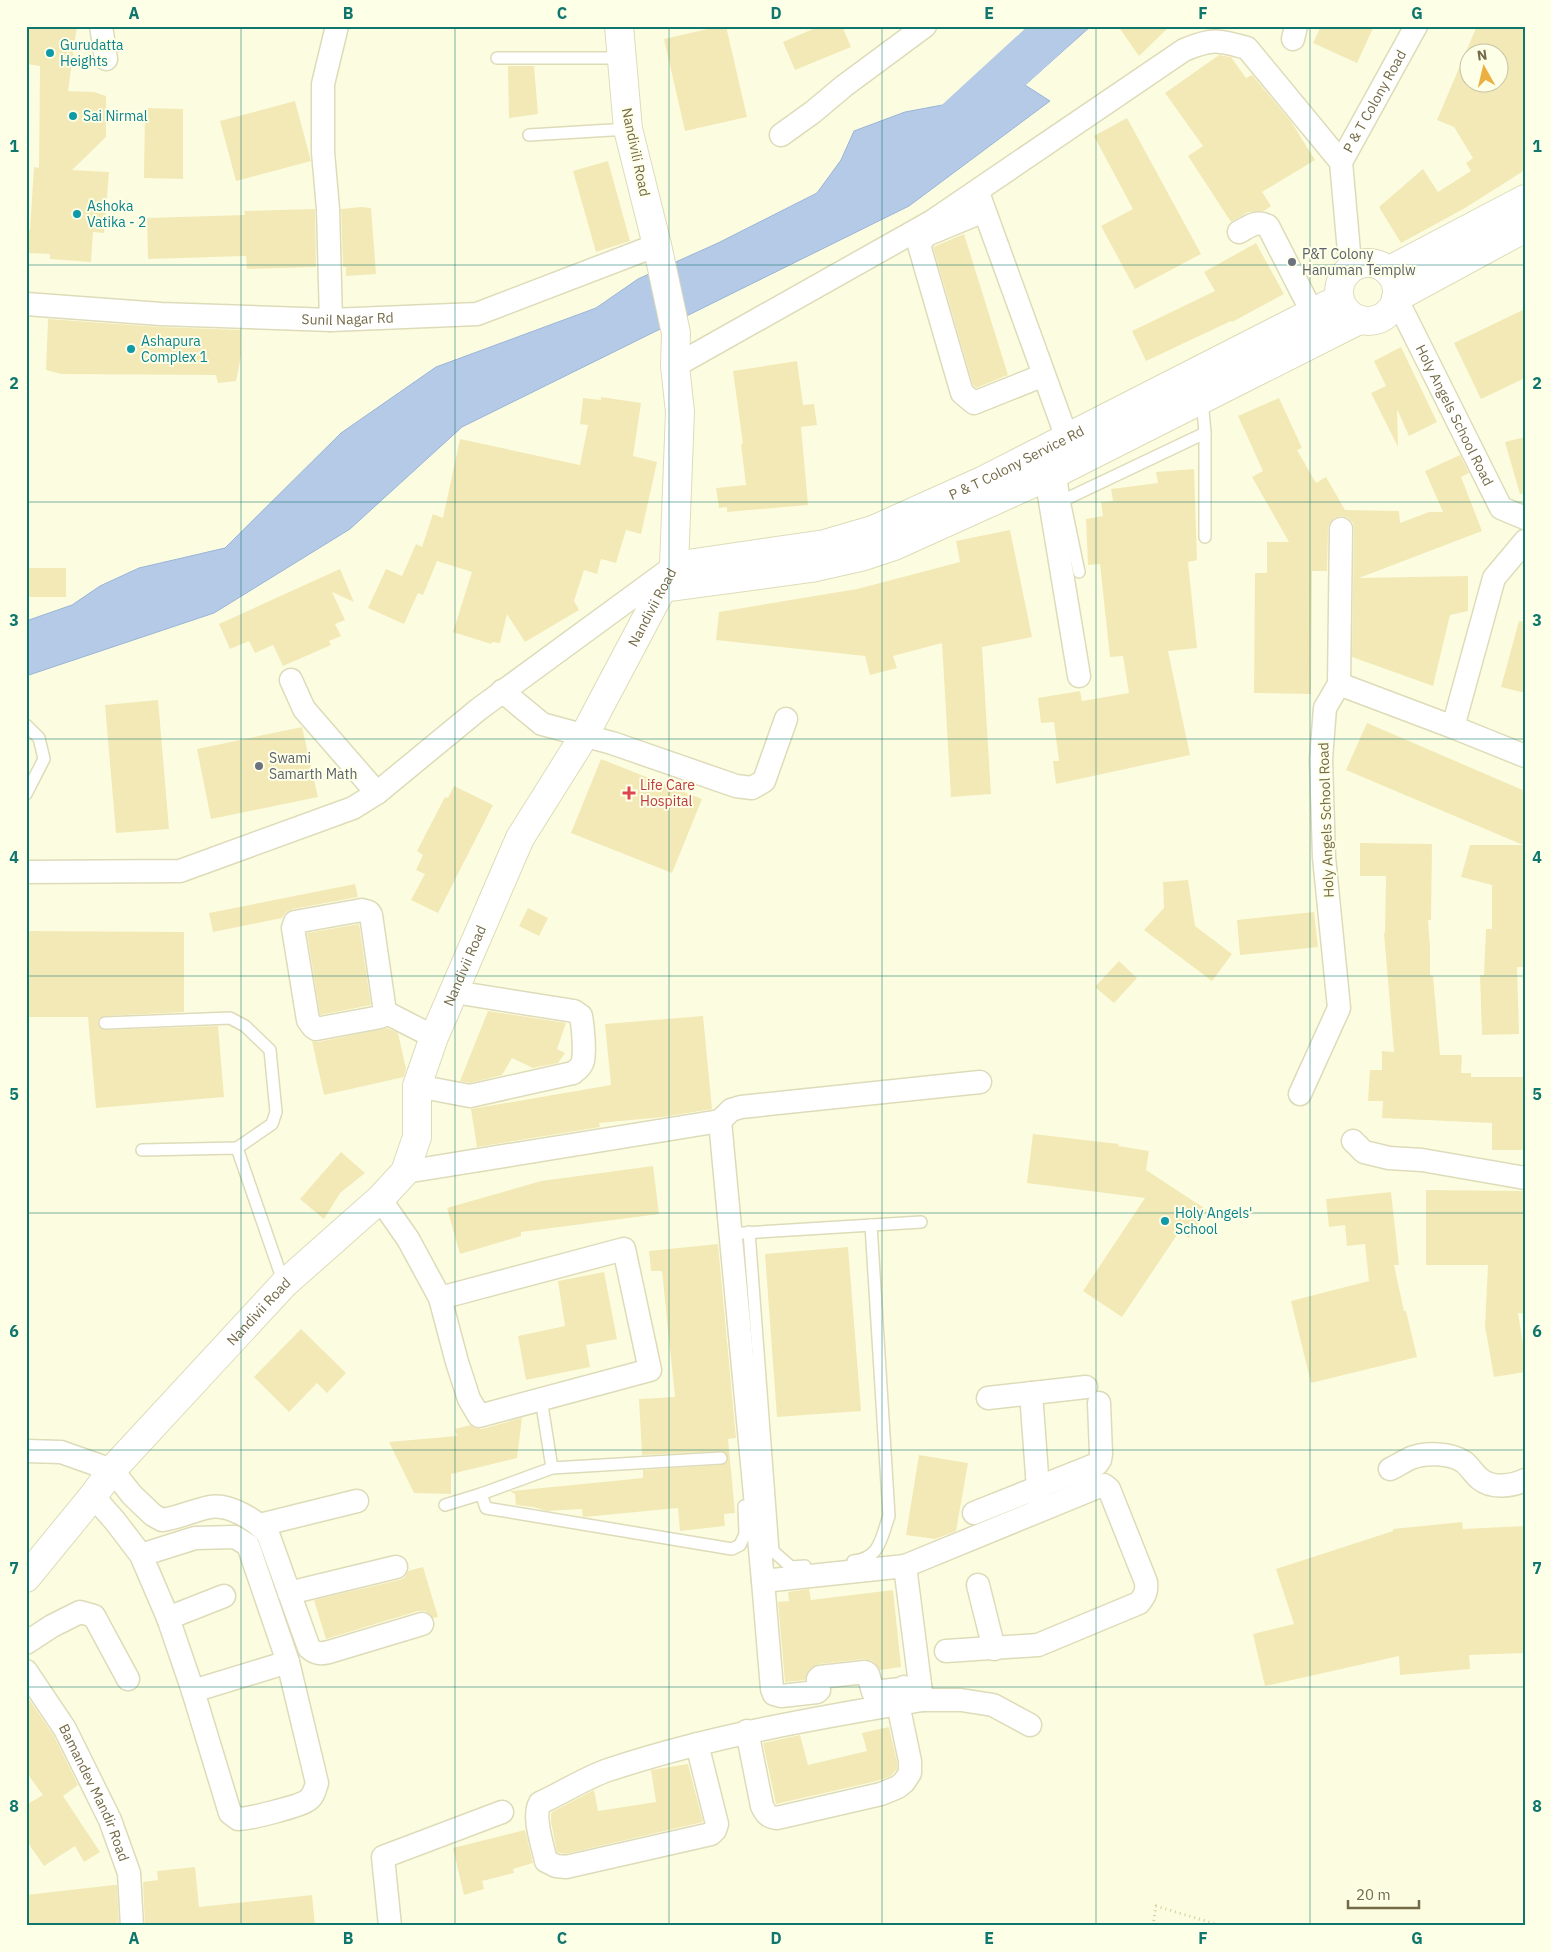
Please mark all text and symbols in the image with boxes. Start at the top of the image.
text: A [129,3,140,23]
text: B [343,3,354,23]
text: C [557,3,567,23]
text: D [770,3,782,23]
text: E [984,3,994,23]
text: F [1198,3,1208,23]
text: G [1411,3,1423,23]
place label: Gurudatta Heights [60,36,124,70]
north arrow [1458,42,1508,92]
text: N [1476,46,1488,65]
marker: Gurudatta Heights [44,47,56,59]
street label: P & T Colony Road [1339,47,1410,156]
street label: Nandivili Road [618,106,654,198]
place label: Sai Nirmal [83,107,148,125]
marker: Sai Nirmal [67,110,79,122]
text: 1 [9,136,19,156]
text: 1 [1532,136,1542,156]
place label: Ashoka Vatika - 2 [87,197,146,231]
marker: Ashoka Vatika - 2 [71,208,83,220]
place label: P&T Colony Hanuman Templw [1302,245,1416,279]
marker: P&T Colony Hanuman Templw [1286,256,1298,268]
street label: Sunil Nagar Rd [301,308,394,329]
place label: Ashapura Complex 1 [141,332,208,366]
street label: Holy Angels School Road [1412,341,1497,489]
marker: Ashapura Complex 1 [125,343,137,355]
text: 2 [9,373,19,393]
text: 2 [1532,373,1542,393]
street label: P & T Colony Service Rd [946,422,1087,504]
street label: Nandivii Road [624,565,680,650]
text: 3 [9,610,19,630]
text: 3 [1532,610,1542,630]
street label: Holy Angels School Road [1314,742,1338,898]
place label: Swami Samarth Math [269,749,357,783]
marker: Swami Samarth Math [253,760,265,772]
place label: Life Care Hospital [640,776,695,810]
marker: Life Care Hospital [622,786,636,800]
text: 4 [9,847,19,867]
text: 4 [1532,847,1542,867]
street label: Nandivii Road [439,922,490,1009]
text: 5 [9,1084,19,1104]
text: 5 [1532,1084,1542,1104]
place label: Holy Angels' School [1175,1204,1253,1238]
marker: Holy Angels' School [1159,1215,1171,1227]
street label: Nandivii Road [223,1273,294,1349]
text: 6 [9,1321,19,1341]
text: 6 [1532,1321,1542,1341]
text: 7 [9,1558,19,1578]
text: 7 [1532,1558,1542,1578]
street label: Bamandev Mandir Road [55,1721,133,1864]
text: 8 [9,1796,19,1816]
text: 8 [1532,1796,1542,1816]
scale bar [1348,1877,1420,1909]
text: 20 m [1356,1885,1391,1904]
text: A [129,1928,140,1948]
text: B [343,1928,354,1948]
text: C [557,1928,567,1948]
text: D [770,1928,782,1948]
text: E [984,1928,994,1948]
text: F [1198,1928,1208,1948]
text: G [1411,1928,1423,1948]

